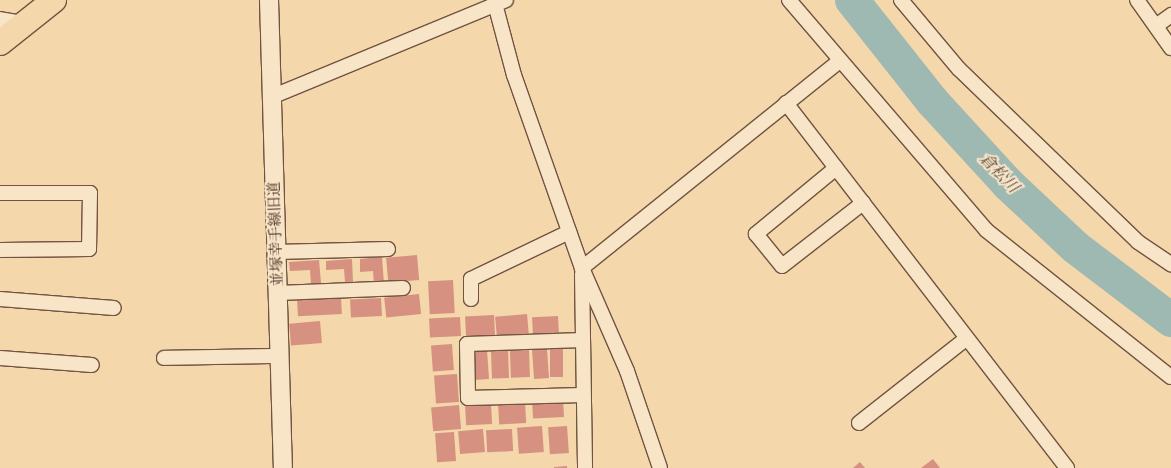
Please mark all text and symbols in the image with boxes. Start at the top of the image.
water label: 倉松川 [975,149,1023,197]
street label: 並塚幸手線旧道 [265,181,287,287]

